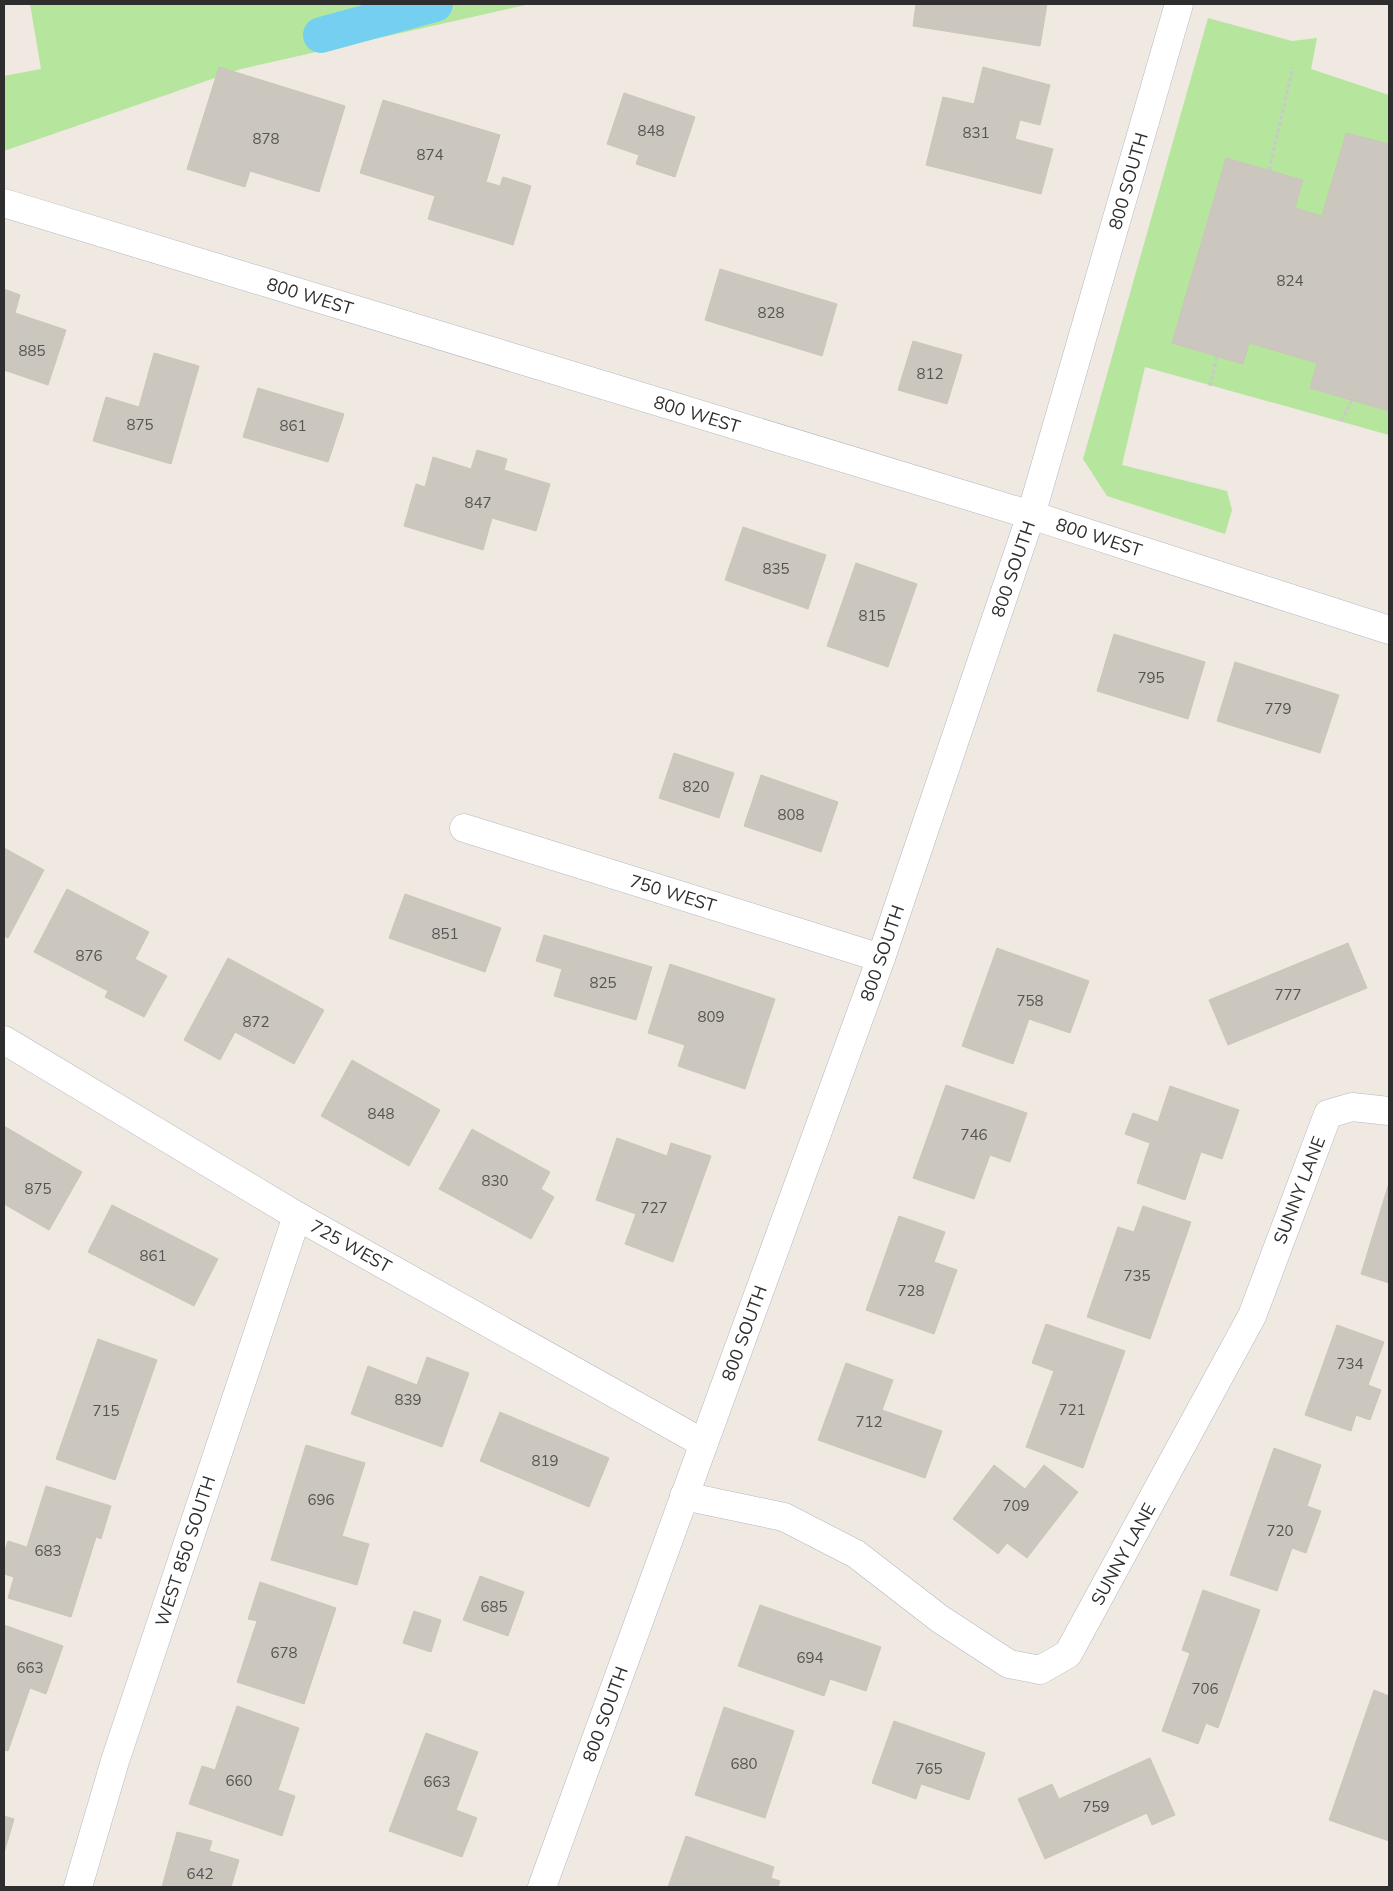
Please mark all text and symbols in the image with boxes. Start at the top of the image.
house number: 848 [637,121,665,140]
house number: 831 [962,123,990,142]
house number: 878 [252,129,280,148]
street label: 800 SOUTH [1103,130,1153,232]
house number: 874 [416,145,444,164]
house number: 824 [1276,271,1304,290]
street label: 800 WEST [264,272,356,320]
house number: 828 [757,303,785,322]
house number: 885 [18,341,46,360]
house number: 812 [916,364,944,383]
street label: 800 WEST [651,390,743,438]
house number: 875 [126,415,154,434]
house number: 861 [279,416,307,435]
house number: 847 [464,493,492,512]
street label: 800 WEST [1053,512,1145,562]
street label: 800 SOUTH [986,518,1040,620]
house number: 835 [762,559,790,578]
house number: 815 [858,606,886,625]
house number: 795 [1137,668,1165,687]
house number: 779 [1264,699,1292,718]
house number: 820 [682,777,710,796]
house number: 808 [777,805,805,824]
street label: 750 WEST [627,869,719,917]
street label: 800 SOUTH [855,902,909,1004]
house number: 851 [431,924,459,943]
house number: 876 [75,946,103,965]
house number: 825 [589,973,617,992]
house number: 777 [1274,985,1302,1004]
house number: 758 [1016,991,1044,1010]
house number: 809 [697,1007,725,1026]
house number: 872 [242,1012,270,1031]
house number: 848 [367,1104,395,1123]
house number: 746 [960,1125,988,1144]
street label: SUNNY LANE [1268,1133,1330,1247]
house number: 830 [481,1171,509,1190]
house number: 875 [24,1179,52,1198]
house number: 727 [640,1198,668,1217]
street label: 725 WEST [306,1214,396,1278]
house number: 861 [139,1246,167,1265]
house number: 735 [1123,1266,1151,1285]
house number: 728 [897,1281,925,1300]
street label: 800 SOUTH [716,1282,772,1384]
house number: 734 [1336,1354,1364,1373]
house number: 839 [394,1390,422,1409]
house number: 721 [1058,1400,1086,1419]
house number: 715 [92,1401,120,1420]
house number: 712 [855,1412,883,1431]
house number: 819 [531,1451,559,1470]
street label: WEST 850 SOUTH [150,1473,220,1629]
house number: 696 [307,1490,335,1509]
house number: 709 [1002,1496,1030,1515]
street label: SUNNY LANE [1085,1499,1161,1609]
house number: 720 [1266,1521,1294,1540]
house number: 683 [34,1541,62,1560]
house number: 685 [480,1597,508,1616]
house number: 678 [270,1643,298,1662]
house number: 694 [796,1648,824,1667]
house number: 663 [16,1658,44,1677]
street label: 800 SOUTH [577,1663,633,1765]
house number: 706 [1191,1679,1219,1698]
house number: 680 [730,1754,758,1773]
house number: 765 [915,1759,943,1778]
house number: 660 [225,1771,253,1790]
house number: 663 [423,1772,451,1791]
house number: 759 [1082,1797,1110,1816]
house number: 642 [186,1864,214,1883]

